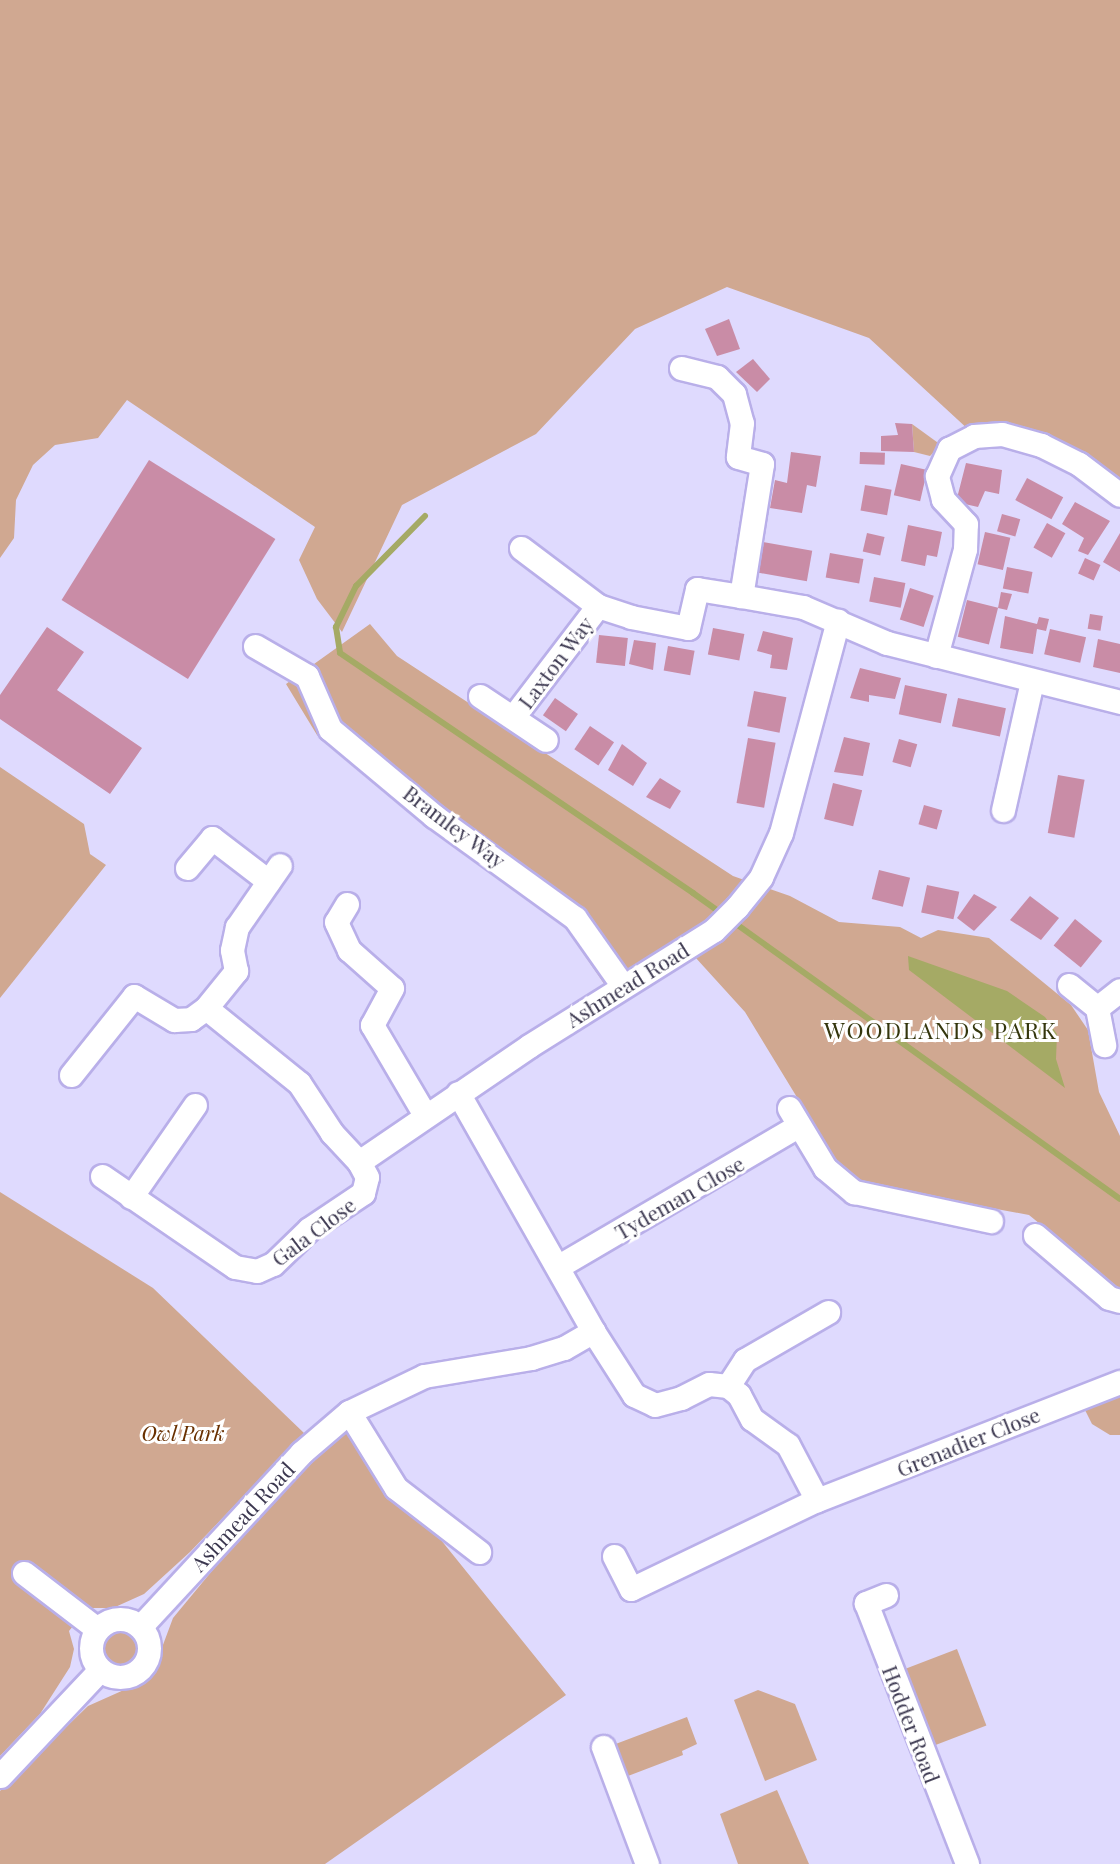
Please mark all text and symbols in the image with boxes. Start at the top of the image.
street label: Laxton Way [512,611,598,713]
street label: Bramley Way [399,779,511,873]
street label: Ashmead Road [561,936,693,1032]
district label: WOODLANDS PARK [826,1016,1056,1044]
street label: Tydeman Close [610,1150,748,1244]
street label: Gala Close [266,1191,360,1271]
street label: Grenadier Close [893,1401,1043,1481]
park label: Owl Park [141,1419,225,1445]
street label: Ashmead Road [185,1456,299,1576]
street label: Hodder Road [878,1661,946,1787]

